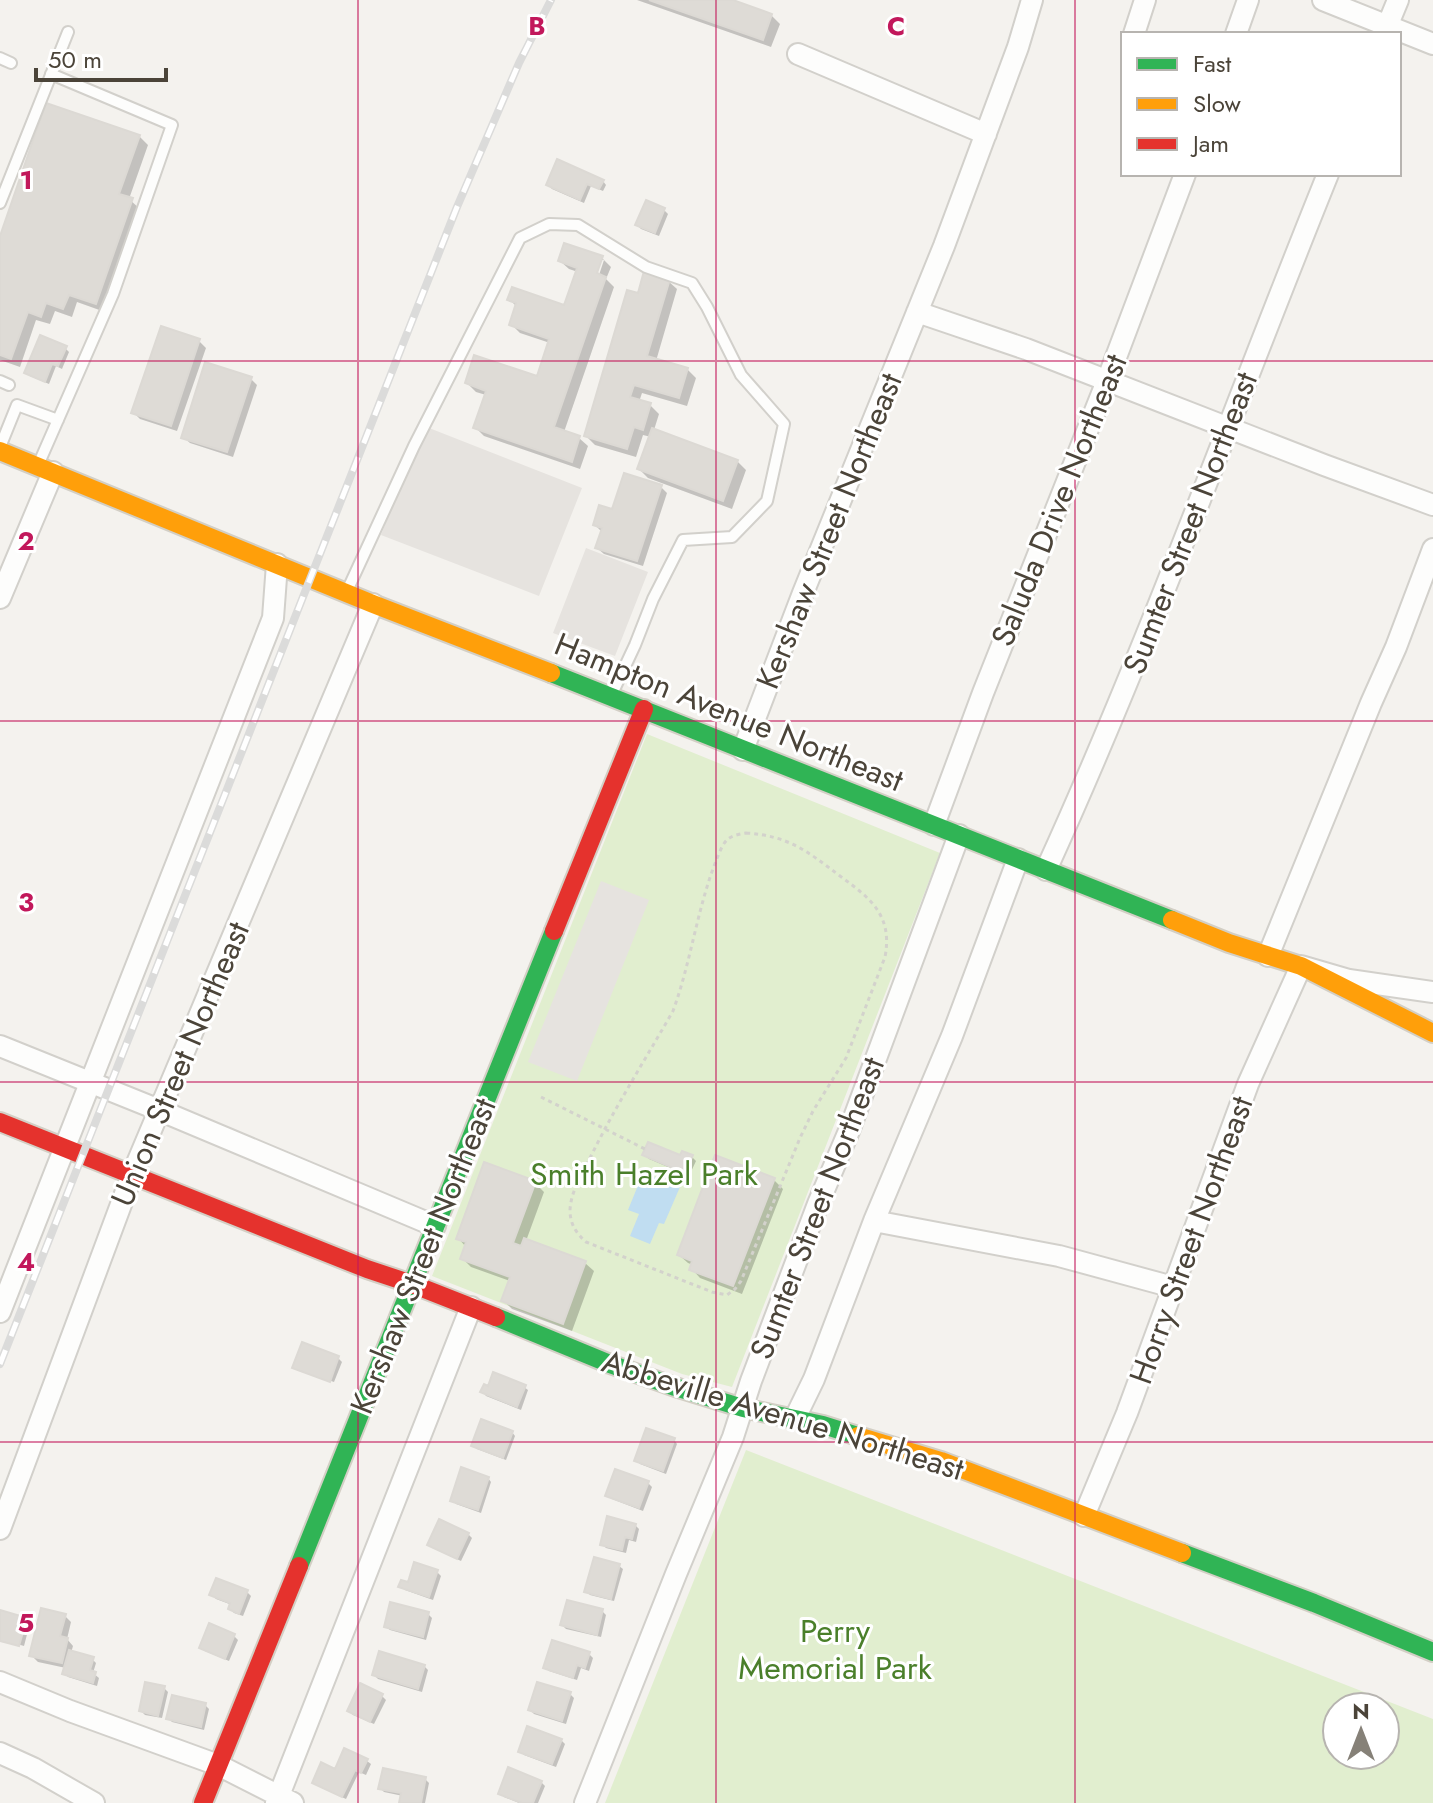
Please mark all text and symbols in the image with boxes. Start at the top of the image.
text: B [528,7,546,45]
text: C [887,7,905,45]
scale bar [36,32,166,82]
legend [1121,32,1401,176]
text: 50 m [48,42,102,77]
text: Fast [1193,46,1231,81]
text: Slow [1193,86,1241,121]
text: Jam [1190,126,1229,161]
text: 1 [19,161,33,199]
street label: Saluda Drive Northeast [979,347,1139,653]
street label: Sumter Street Northeast [1111,365,1269,681]
street label: Kershaw Street Northeast [745,366,914,696]
text: 2 [17,522,35,560]
street label: Hampton Avenue Northeast [548,621,911,803]
text: 3 [18,883,34,921]
street label: Union Street Northeast [99,914,261,1213]
street label: Sumter Street Northeast [738,1050,896,1366]
street label: Horry Street Northeast [1118,1089,1265,1390]
street label: Kershaw Street Northeast [339,1091,508,1421]
park label: Smith Hazel Park [530,1151,759,1197]
text: 4 [17,1243,35,1281]
street label: Abbeville Avenue Northeast [596,1338,970,1492]
text: 5 [18,1604,34,1642]
park label: Perry Memorial Park [738,1608,933,1691]
north arrow [1321,1691,1401,1771]
text: N [1352,1695,1370,1727]

